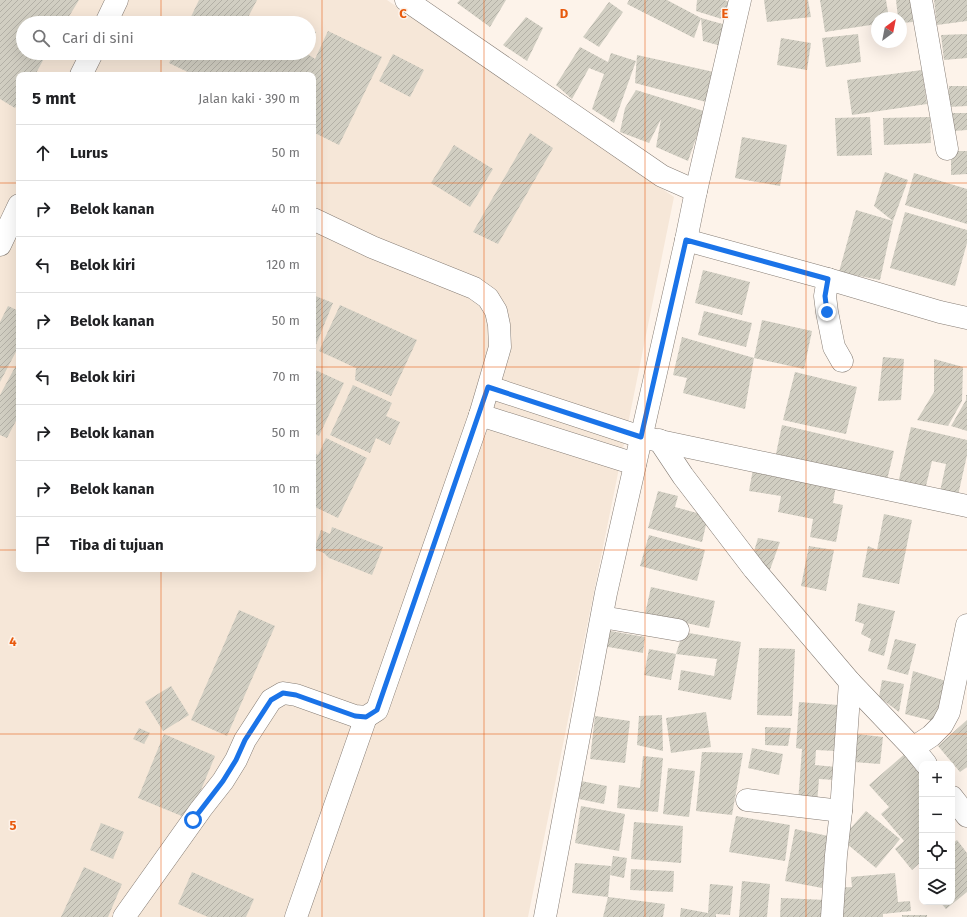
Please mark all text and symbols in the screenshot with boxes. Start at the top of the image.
text: C [399,6,407,21]
text: D [560,6,569,21]
text: E [722,6,729,21]
north arrow [871,12,907,48]
search box [16,16,316,60]
icon: search [30,27,52,49]
text: Cari di sini [62,29,134,47]
text: 5 mnt [32,88,76,109]
text: Jalan kaki · 390 m [198,91,300,106]
icon: ahead [32,142,54,164]
text: Lurus [70,144,108,162]
text: 50 m [272,145,300,160]
icon: right [32,198,54,220]
text: Belok kanan [70,200,154,218]
text: 40 m [271,201,300,216]
icon: left [32,254,54,276]
text: Belok kiri [70,256,135,274]
text: 120 m [266,257,300,272]
route end [818,303,836,321]
icon: right [32,310,54,332]
text: Belok kanan [70,312,154,330]
text: 50 m [272,313,300,328]
icon: left [32,366,54,388]
text: Belok kiri [70,368,135,386]
text: 70 m [273,369,300,384]
icon: right [32,422,54,444]
text: Belok kanan [70,424,154,442]
text: 50 m [272,425,300,440]
icon: right [32,478,54,500]
text: Belok kanan [70,480,154,498]
text: 10 m [273,481,300,496]
icon: arrive [32,534,54,556]
text: Tiba di tujuan [70,536,164,554]
text: 4 [9,634,17,649]
map controls [919,761,955,905]
button: + [919,761,955,797]
button: − [919,797,955,833]
route start [184,811,202,829]
text: 5 [10,818,17,833]
button: locate [919,833,955,869]
button: layers [919,869,955,905]

